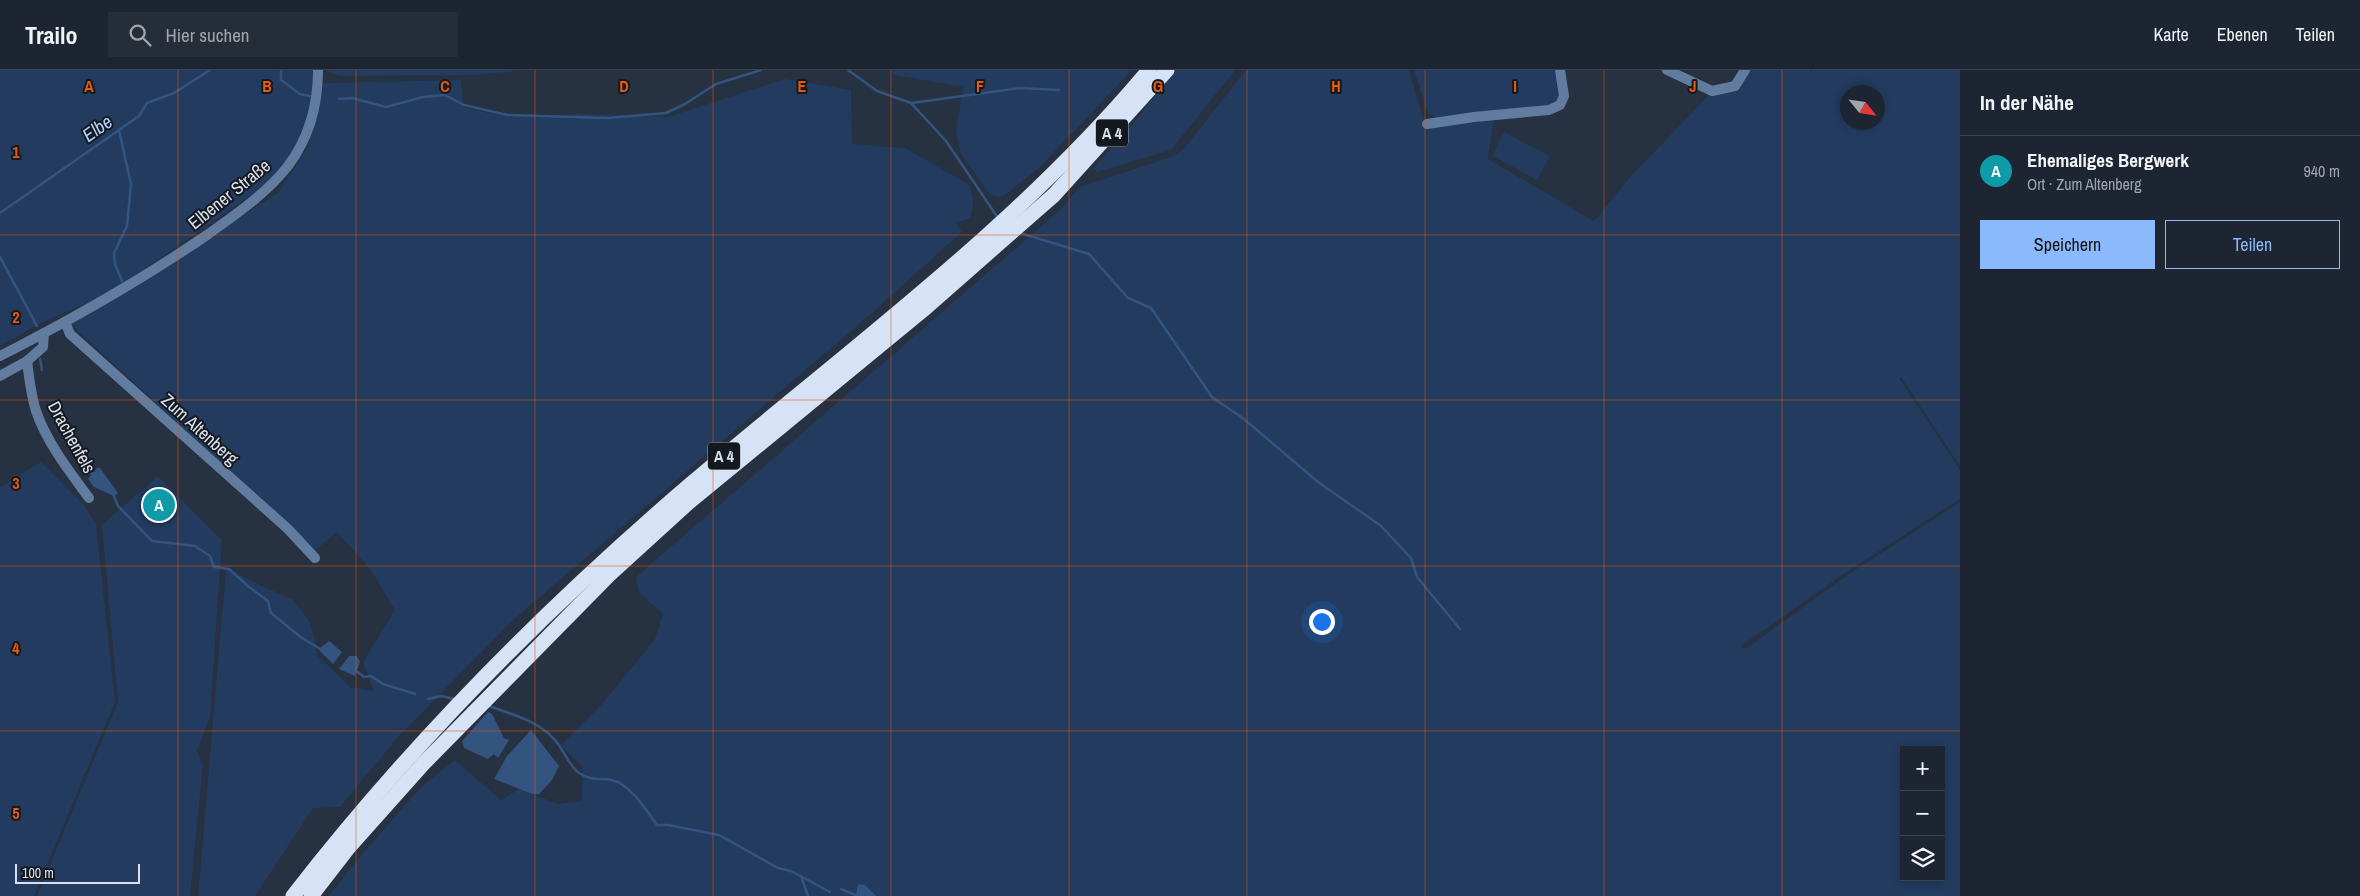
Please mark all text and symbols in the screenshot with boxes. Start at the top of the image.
search box [108,12,458,57]
text: Trailo [25,19,78,51]
icon: search [126,21,154,49]
text: Hier suchen [166,22,250,48]
text: Karte [2153,22,2189,47]
text: Ebenen [2217,22,2268,47]
text: Teilen [2296,22,2335,47]
text: A [84,75,94,97]
text: B [262,75,272,97]
text: C [440,75,450,97]
text: D [619,75,629,97]
text: E [798,75,807,97]
text: F [976,75,984,97]
text: G [1153,75,1163,97]
text: H [1331,75,1341,97]
text: I [1513,75,1517,97]
text: J [1689,75,1697,97]
north arrow [1840,85,1885,130]
text: In der Nähe [1980,88,2074,117]
water label: Elbe [77,108,117,148]
road number: A 4 [1096,119,1128,146]
text: 1 [12,141,20,163]
text: Ehemaliges Bergwerk [2027,147,2189,173]
street label: Elbener Straße [183,153,275,235]
text: A [1991,160,2001,182]
text: 940 m [2304,160,2340,182]
text: Ort · Zum Altenberg [2027,173,2142,195]
button: Speichern [1980,220,2155,269]
button: Teilen [2165,220,2340,269]
text: 2 [12,306,20,328]
street label: Zum Altenberg [156,388,245,471]
street label: Drachenfels [42,397,102,477]
road number: A 4 [708,442,740,470]
text: 3 [12,472,20,494]
pin: A [143,486,175,524]
your location [1309,609,1335,635]
text: 4 [12,637,20,659]
map controls [1900,746,1945,881]
button: + [1900,746,1945,791]
button: − [1900,791,1945,836]
text: 5 [12,802,20,824]
button: layers [1900,836,1945,881]
scale bar [15,861,140,884]
text: 100 m [22,864,54,882]

